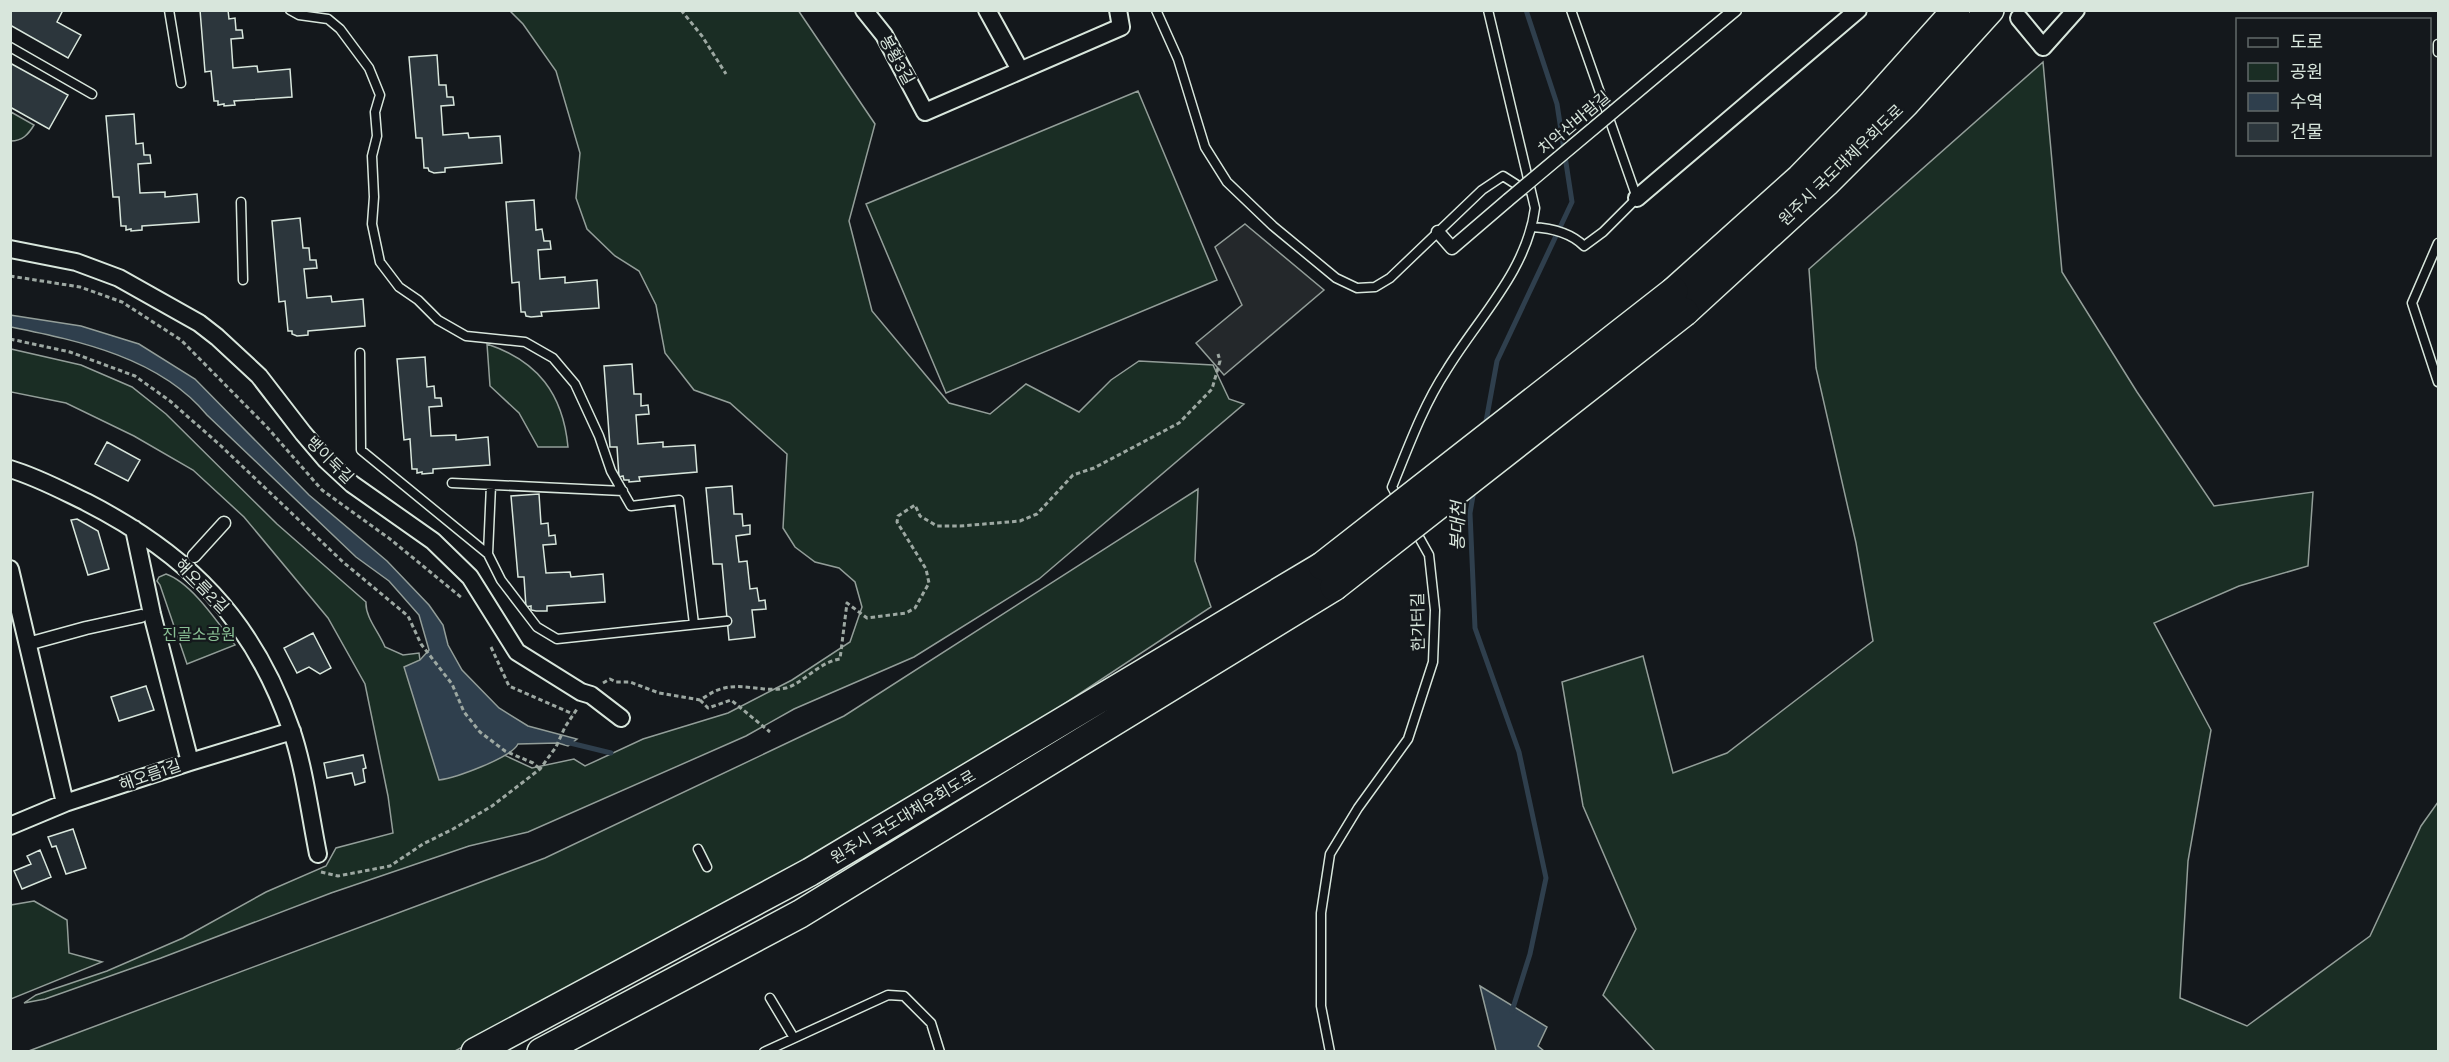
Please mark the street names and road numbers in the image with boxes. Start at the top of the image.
street label: 봉황3길 [876,32,918,88]
street label: 치악산바람길 [1534,87,1614,159]
street label: 원주시 국도대체우회도로 [1775,100,1907,229]
street label: 뱅이둑길 [302,432,358,488]
street label: 해오름2길 [171,555,233,617]
street label: 한가터길 [1408,592,1428,652]
street label: 해오름1길 [117,756,183,794]
street label: 원주시 국도대체우회도로 [827,766,979,868]

